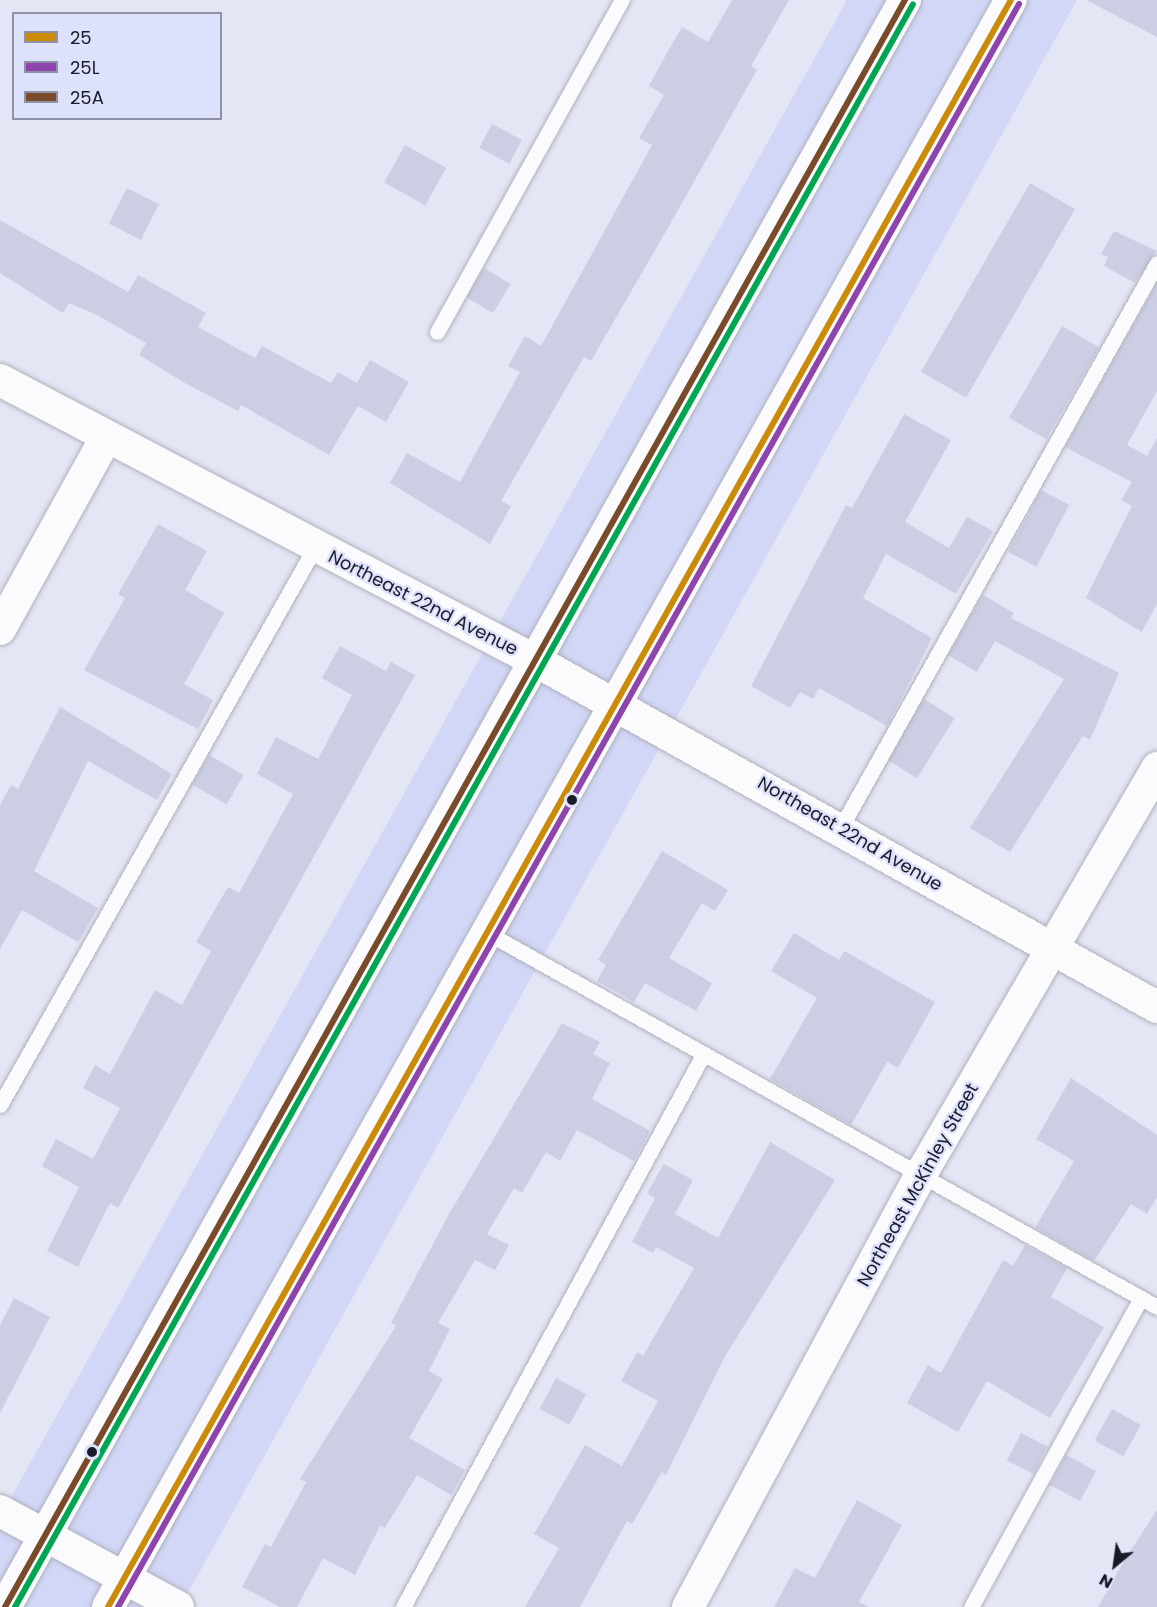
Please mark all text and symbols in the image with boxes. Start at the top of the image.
legend [12,12,222,120]
text: 25 [70,25,92,50]
text: 25L [70,55,99,80]
text: 25A [70,85,104,110]
street label: Northeast 22nd Avenue [325,546,521,660]
street label: Northeast 22nd Avenue [754,772,946,896]
unlabelled marker [566,794,578,806]
street label: Northeast McKinley Street [853,1079,983,1291]
unlabelled marker [86,1446,98,1458]
north arrow [1085,1535,1145,1595]
text: N [1095,1568,1117,1594]

